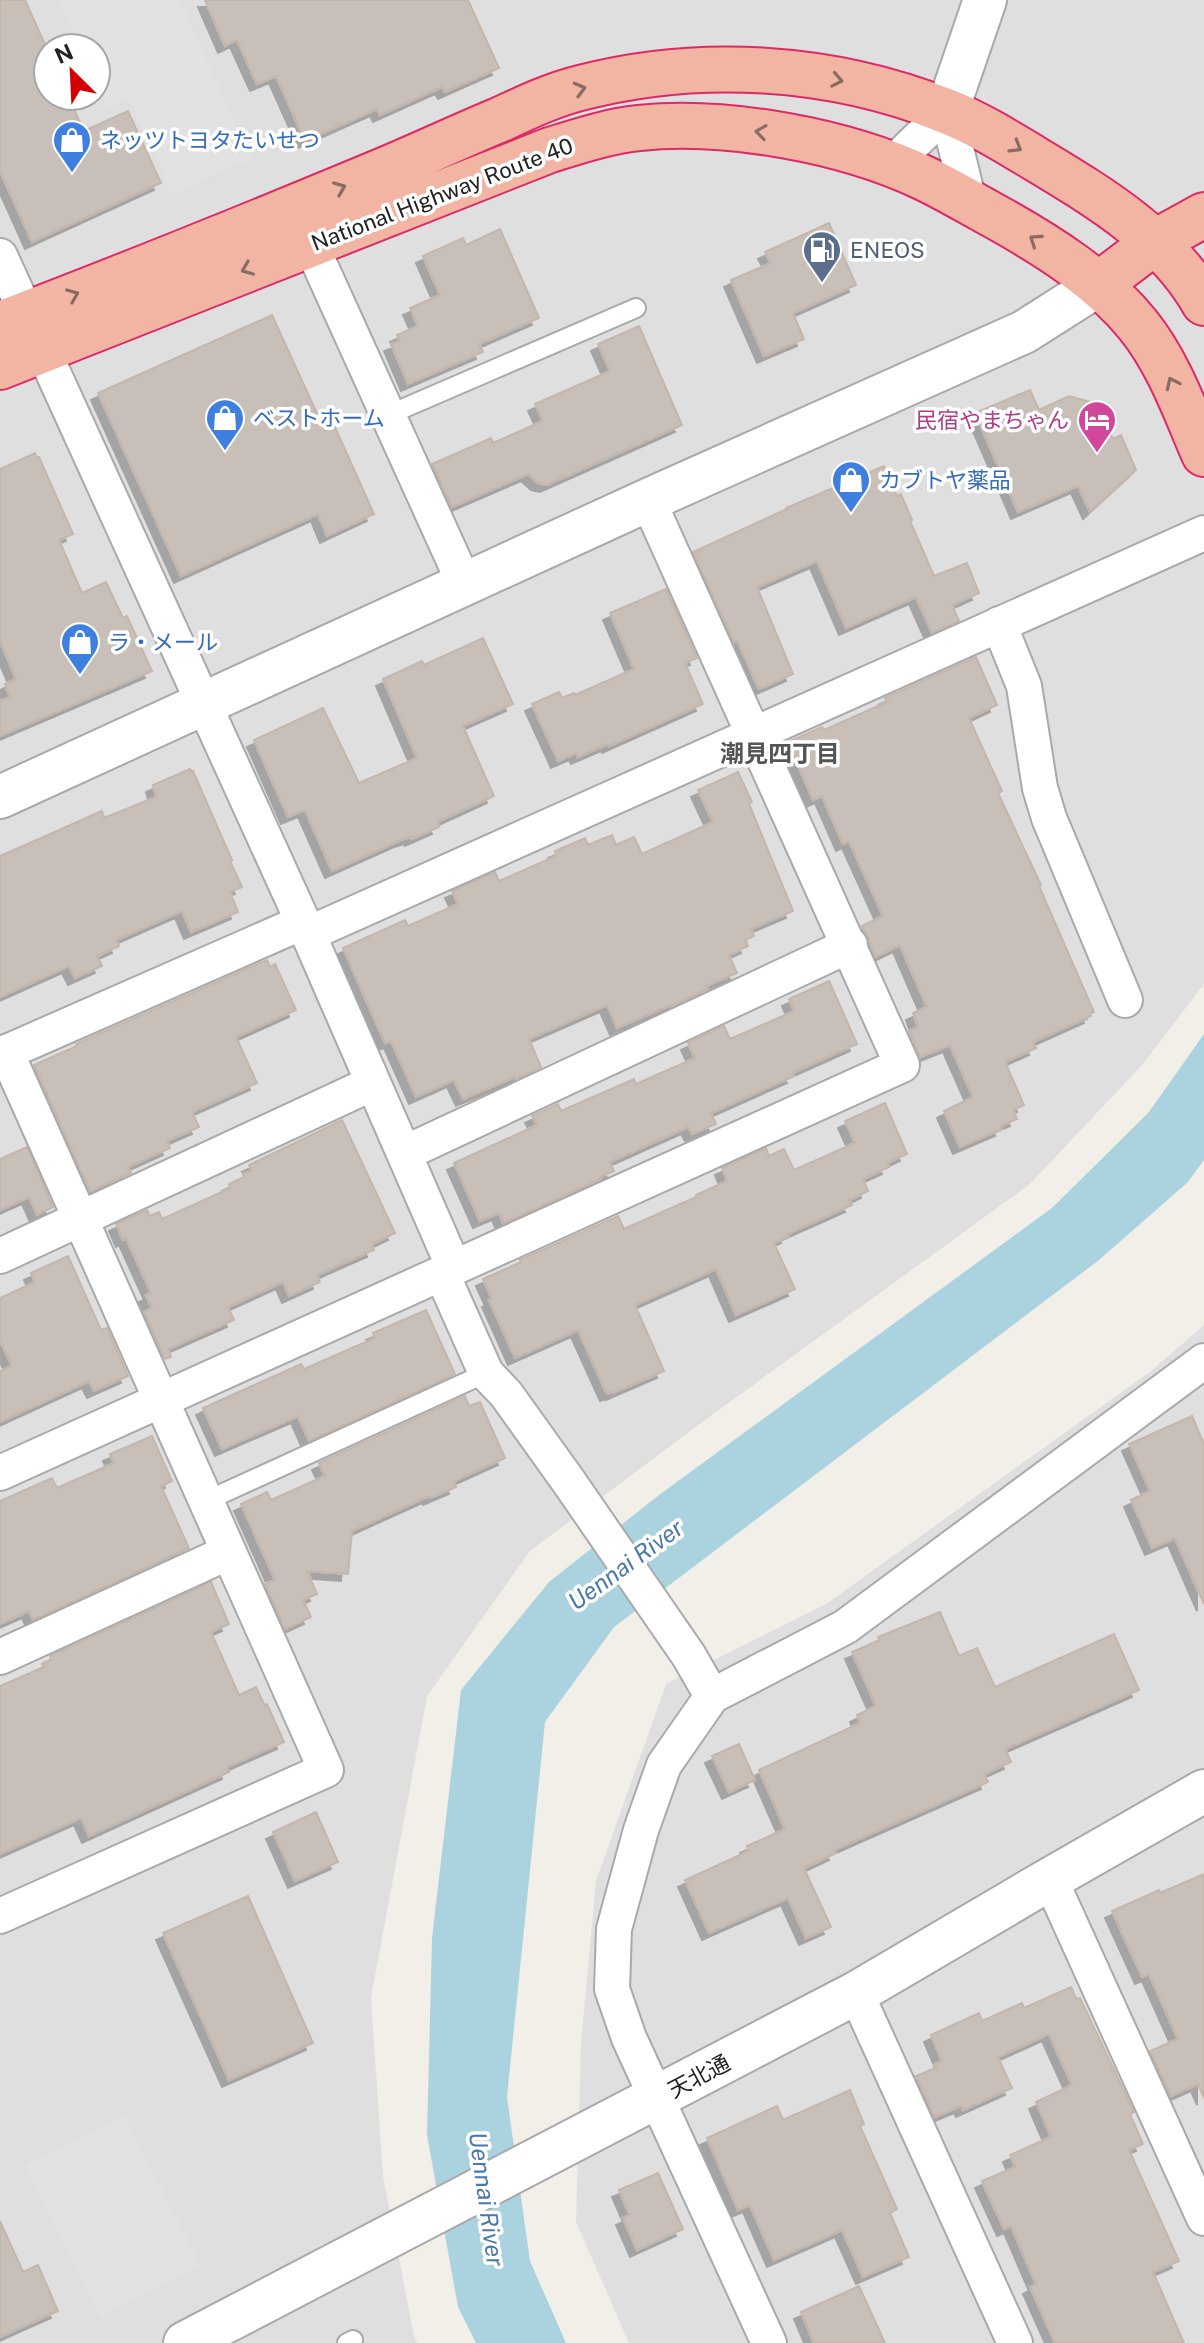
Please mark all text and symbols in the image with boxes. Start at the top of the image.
north arrow [32,32,112,112]
text: N [51,38,77,69]
one-way arrow [831,71,844,88]
one-way arrow [573,82,587,99]
shop icon: ネッツトヨタたいせつ [51,119,93,174]
one-way arrow [754,124,768,141]
place label: ネッツトヨタたいせつ [100,127,320,153]
street label: National Highway Route 40 [307,132,577,256]
one-way arrow [1007,137,1022,153]
one-way arrow [332,181,346,198]
fuel station icon: ENEOS [801,229,843,284]
one-way arrow [1030,235,1044,250]
place label: ENEOS [850,237,925,263]
one-way arrow [241,260,255,276]
one-way arrow [65,289,79,305]
one-way arrow [1166,377,1182,391]
shop icon: ベストホーム [204,397,246,452]
hotel icon: 民宿やまちゃん [1076,399,1118,454]
place label: ベストホーム [253,405,385,431]
place label: 民宿やまちゃん [915,407,1069,433]
shop icon: カブトヤ薬品 [830,459,872,514]
place label: カブトヤ薬品 [879,467,1011,493]
shop icon: ラ・メール [59,621,101,676]
place label: ラ・メール [108,629,218,655]
district label: 潮見四丁目 [720,739,840,767]
water label: Uennai River [562,1513,689,1615]
street label: 天北通 [664,2049,734,2103]
water label: Uennai River [464,2130,510,2269]

